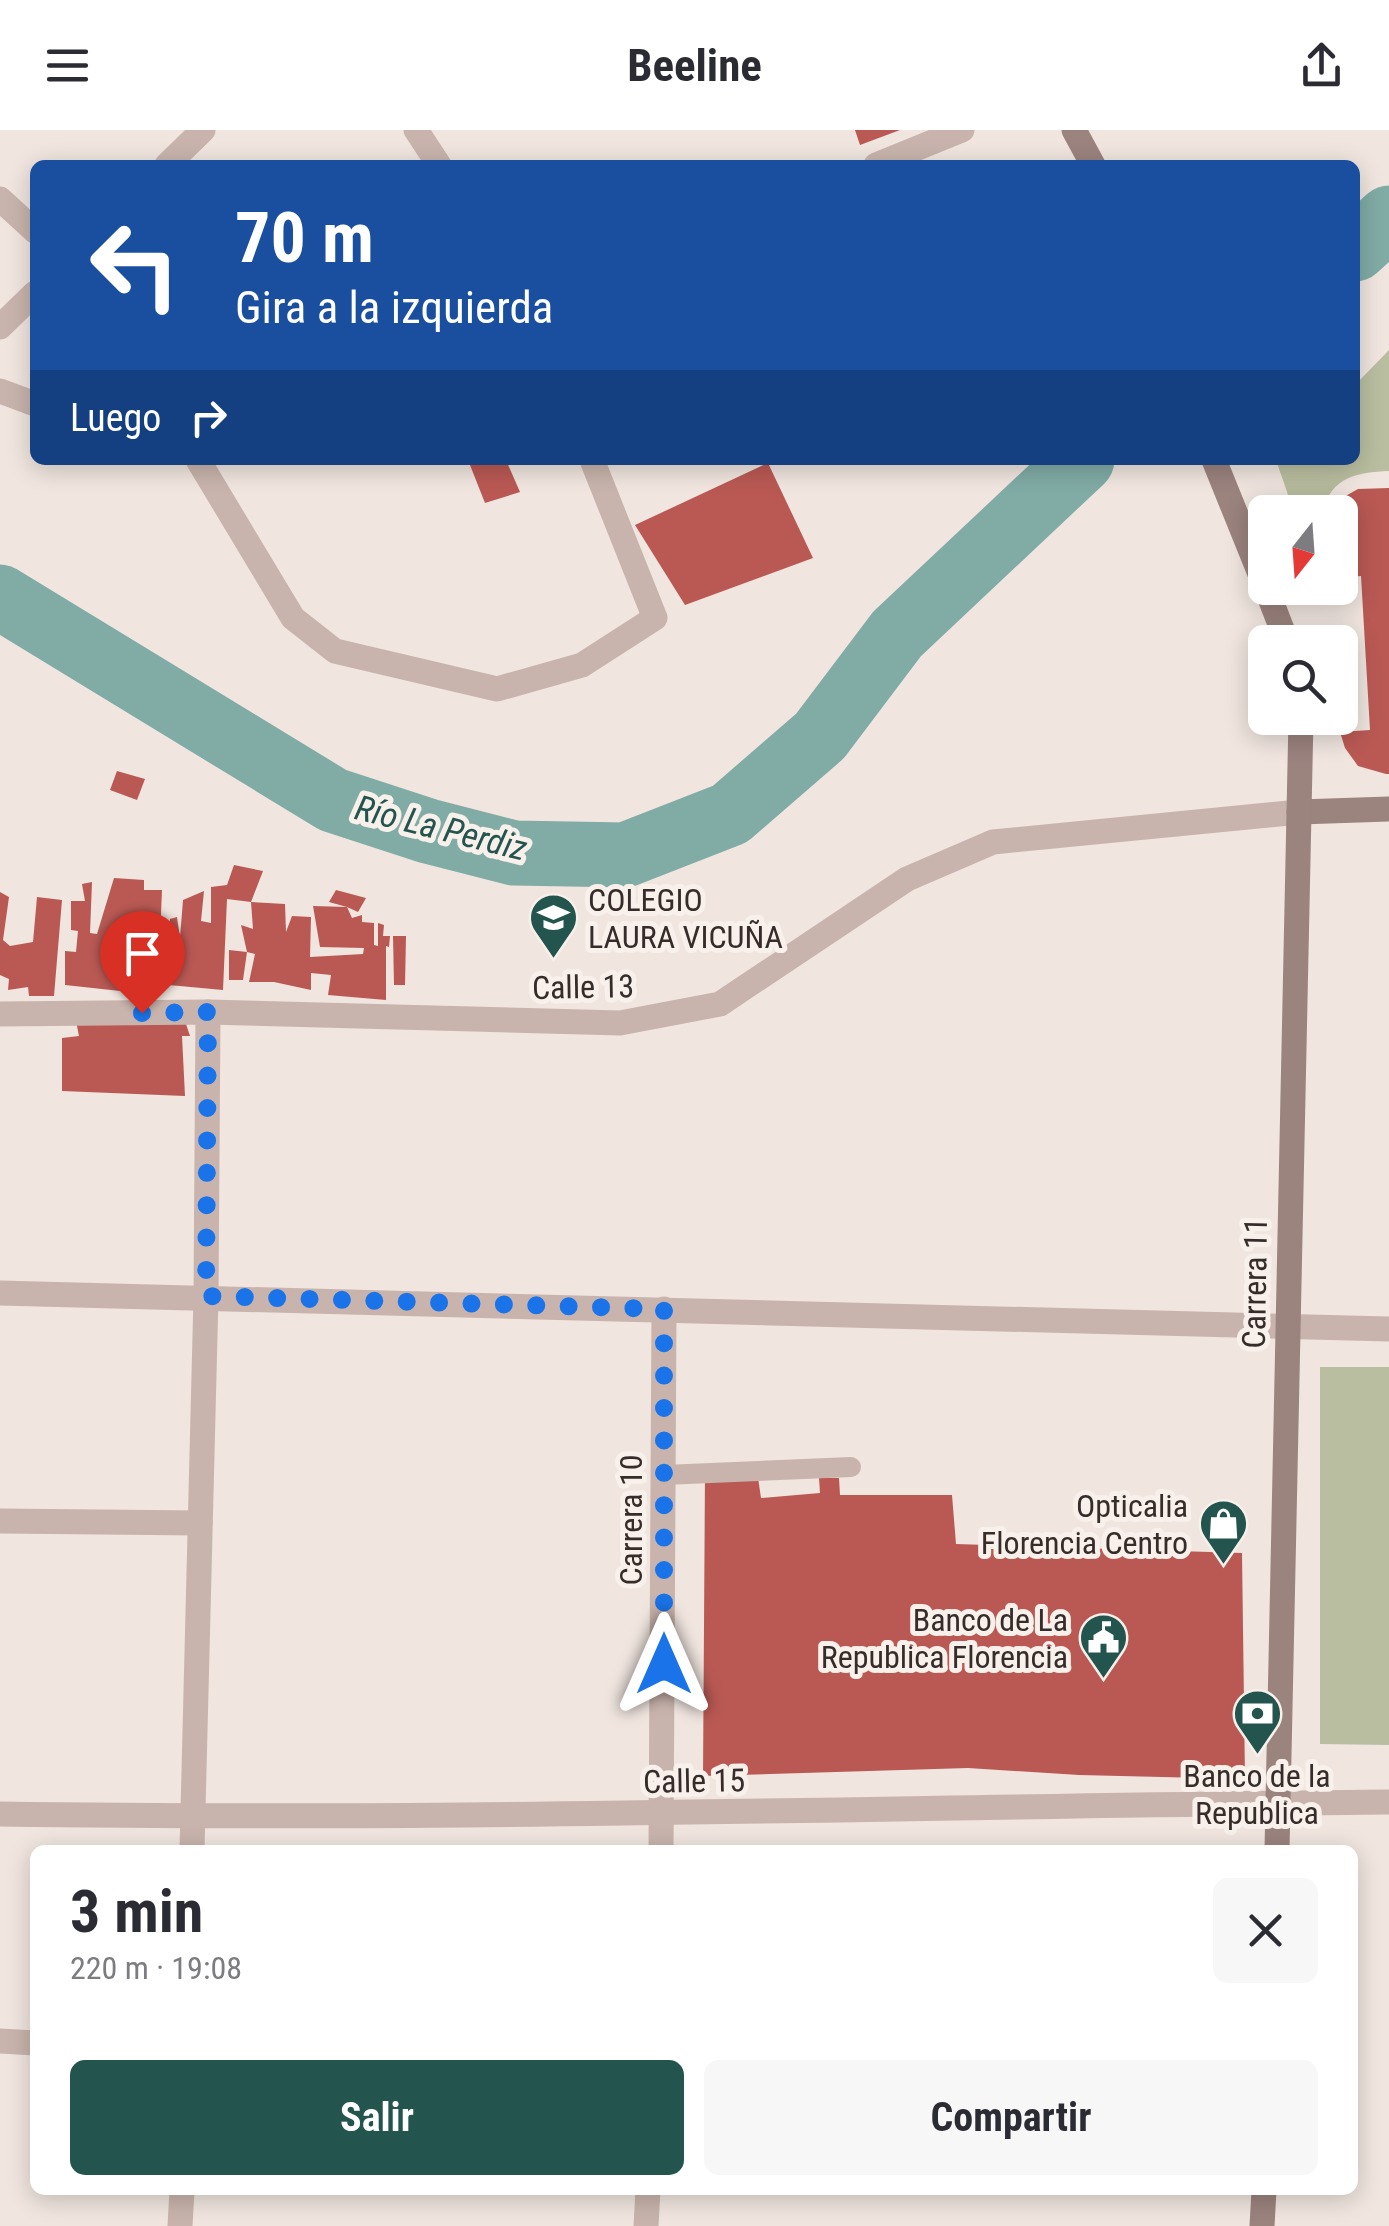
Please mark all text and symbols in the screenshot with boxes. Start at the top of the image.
icon: menu [40,38,95,93]
icon: share [1294,38,1349,93]
text: Beeline [627,39,762,92]
text: 70 m [235,197,374,279]
icon: left [70,200,200,330]
text: Gira a la izquierda [235,281,553,334]
icon: right [181,390,236,445]
text: Luego [70,396,161,440]
north arrow [1248,495,1358,605]
map controls [1248,495,1358,735]
button: search [1248,625,1358,735]
water label: Río La Perdiz [351,787,531,870]
place label: COLEGIO LAURA VICUÑA [588,881,783,956]
school or university icon: COLEGIO LAURA VICUÑA [527,892,579,960]
pin [100,911,185,1014]
icon: arrive [115,926,170,981]
street label: Calle 13 [532,967,634,1007]
street label: Carrera 11 [1235,1217,1275,1349]
street label: Carrera 10 [612,1454,650,1586]
place label: Opticalia Florencia Centro [981,1487,1188,1562]
shop icon: Opticalia Florencia Centro [1197,1498,1249,1566]
place label: Banco de La Republica Florencia [821,1601,1068,1676]
position arrow [612,1612,716,1716]
public building icon: Banco de La Republica Florencia [1077,1612,1129,1680]
bank icon: Banco de la Republica [1231,1688,1283,1756]
place label: Banco de la Republica [1183,1757,1331,1832]
street label: Calle 15 [643,1761,745,1801]
text: 3 min [70,1876,203,1947]
button: close [1213,1878,1318,1983]
text: 220 m · 19:08 [70,1949,242,1987]
button: Salir [70,2060,684,2175]
button: Compartir [704,2060,1318,2175]

